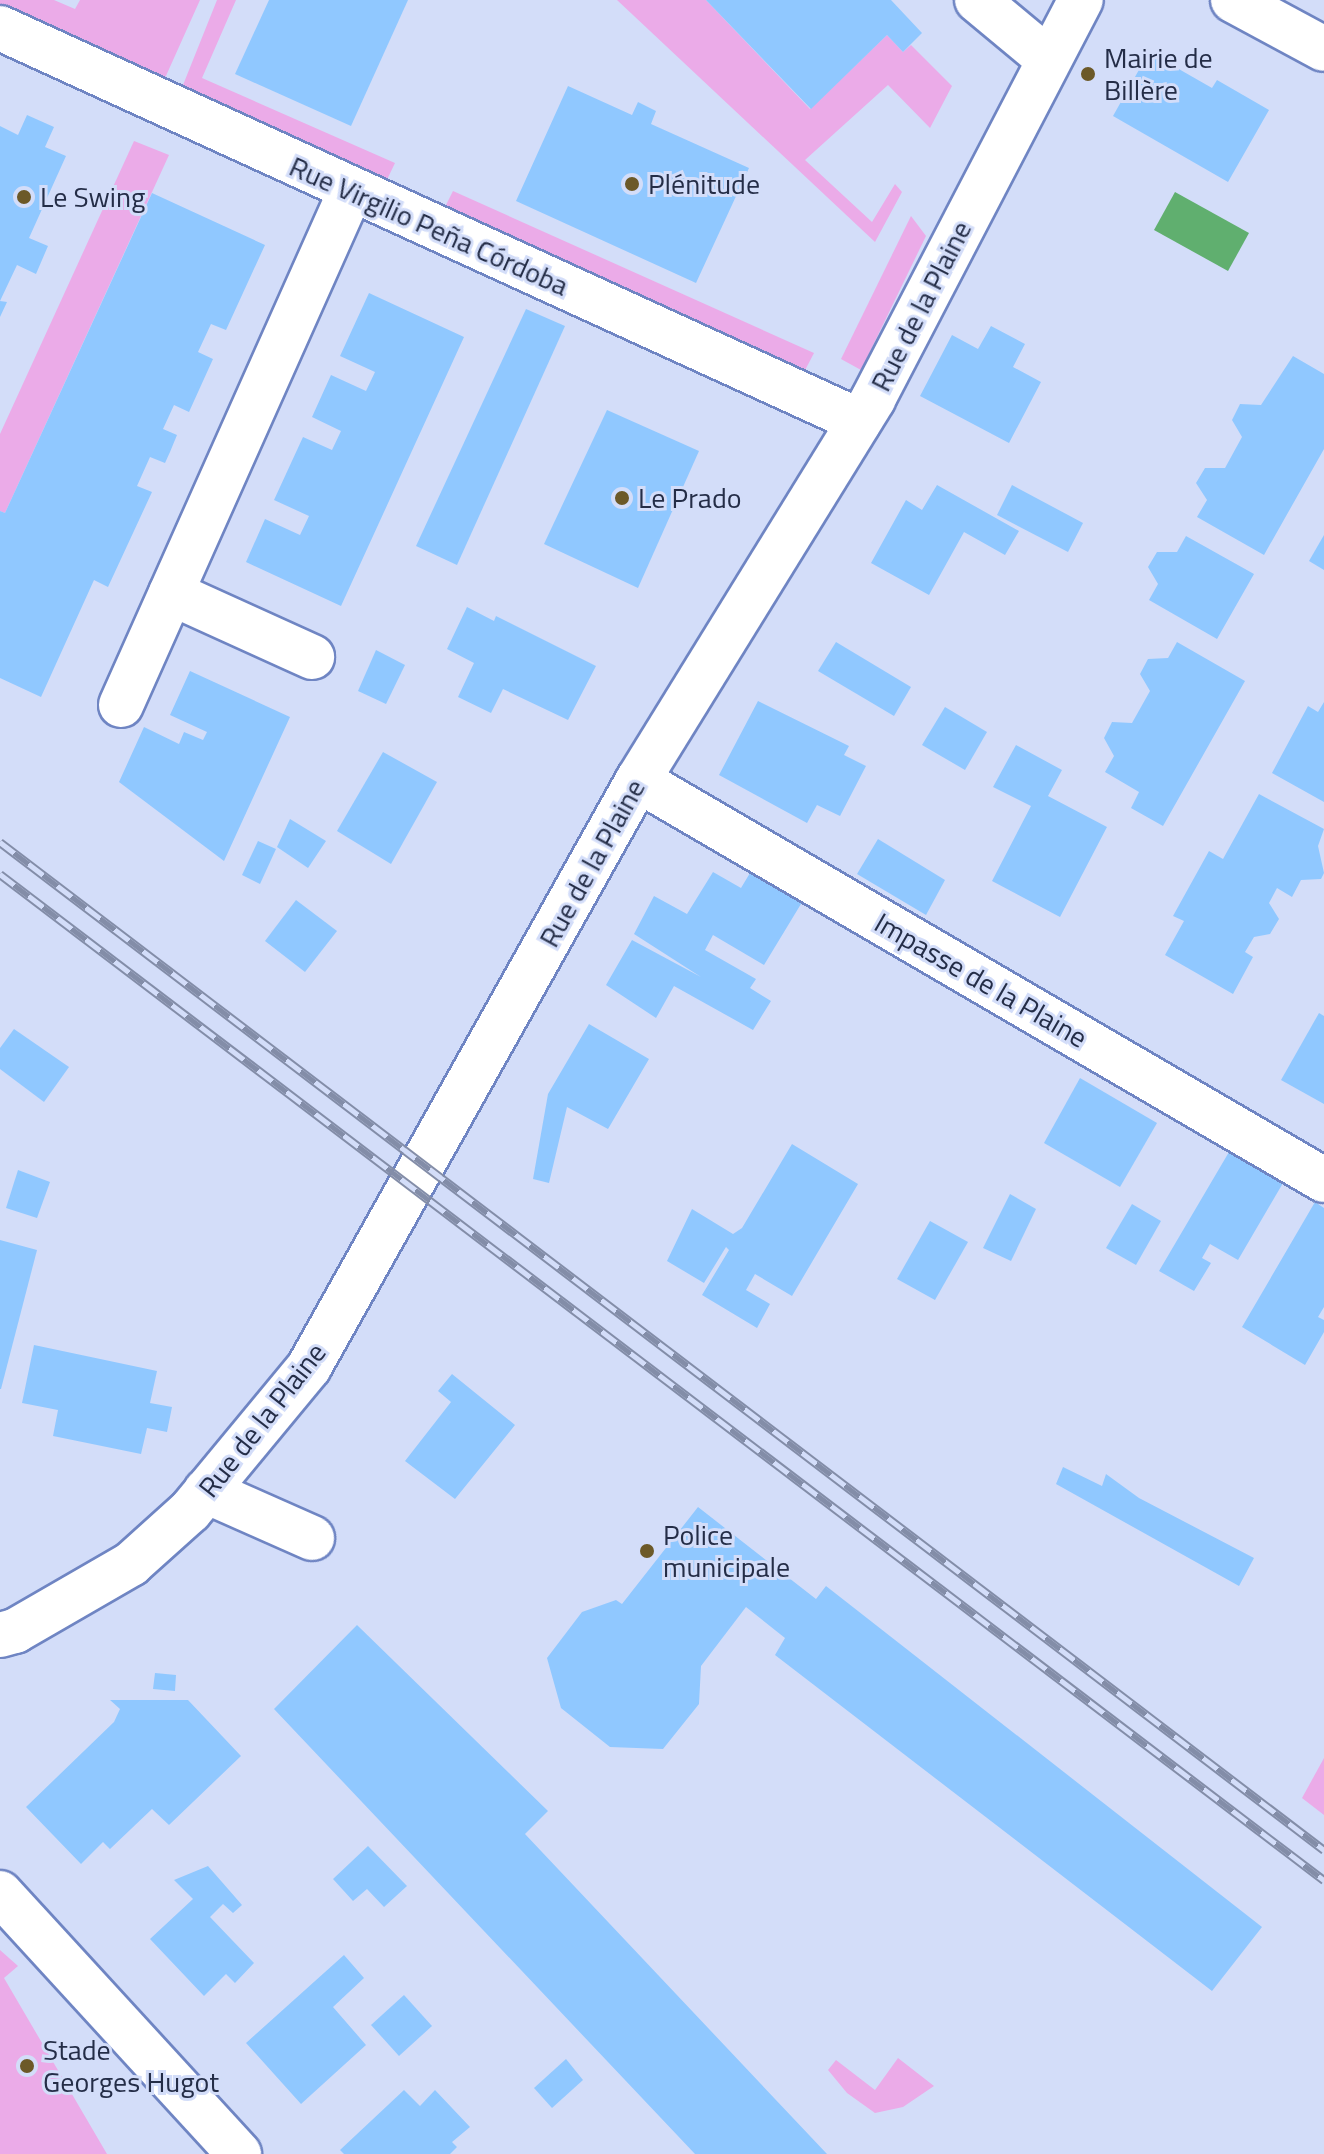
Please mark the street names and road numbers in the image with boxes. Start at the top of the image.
street label: Rue Virgilio Peña Córdoba [284,149,574,303]
street label: Rue de la Plaine [864,215,978,397]
street label: Rue de la Plaine [532,773,652,953]
street label: Impasse de la Plaine [869,906,1093,1054]
street label: Rue de la Plaine [191,1336,333,1504]

